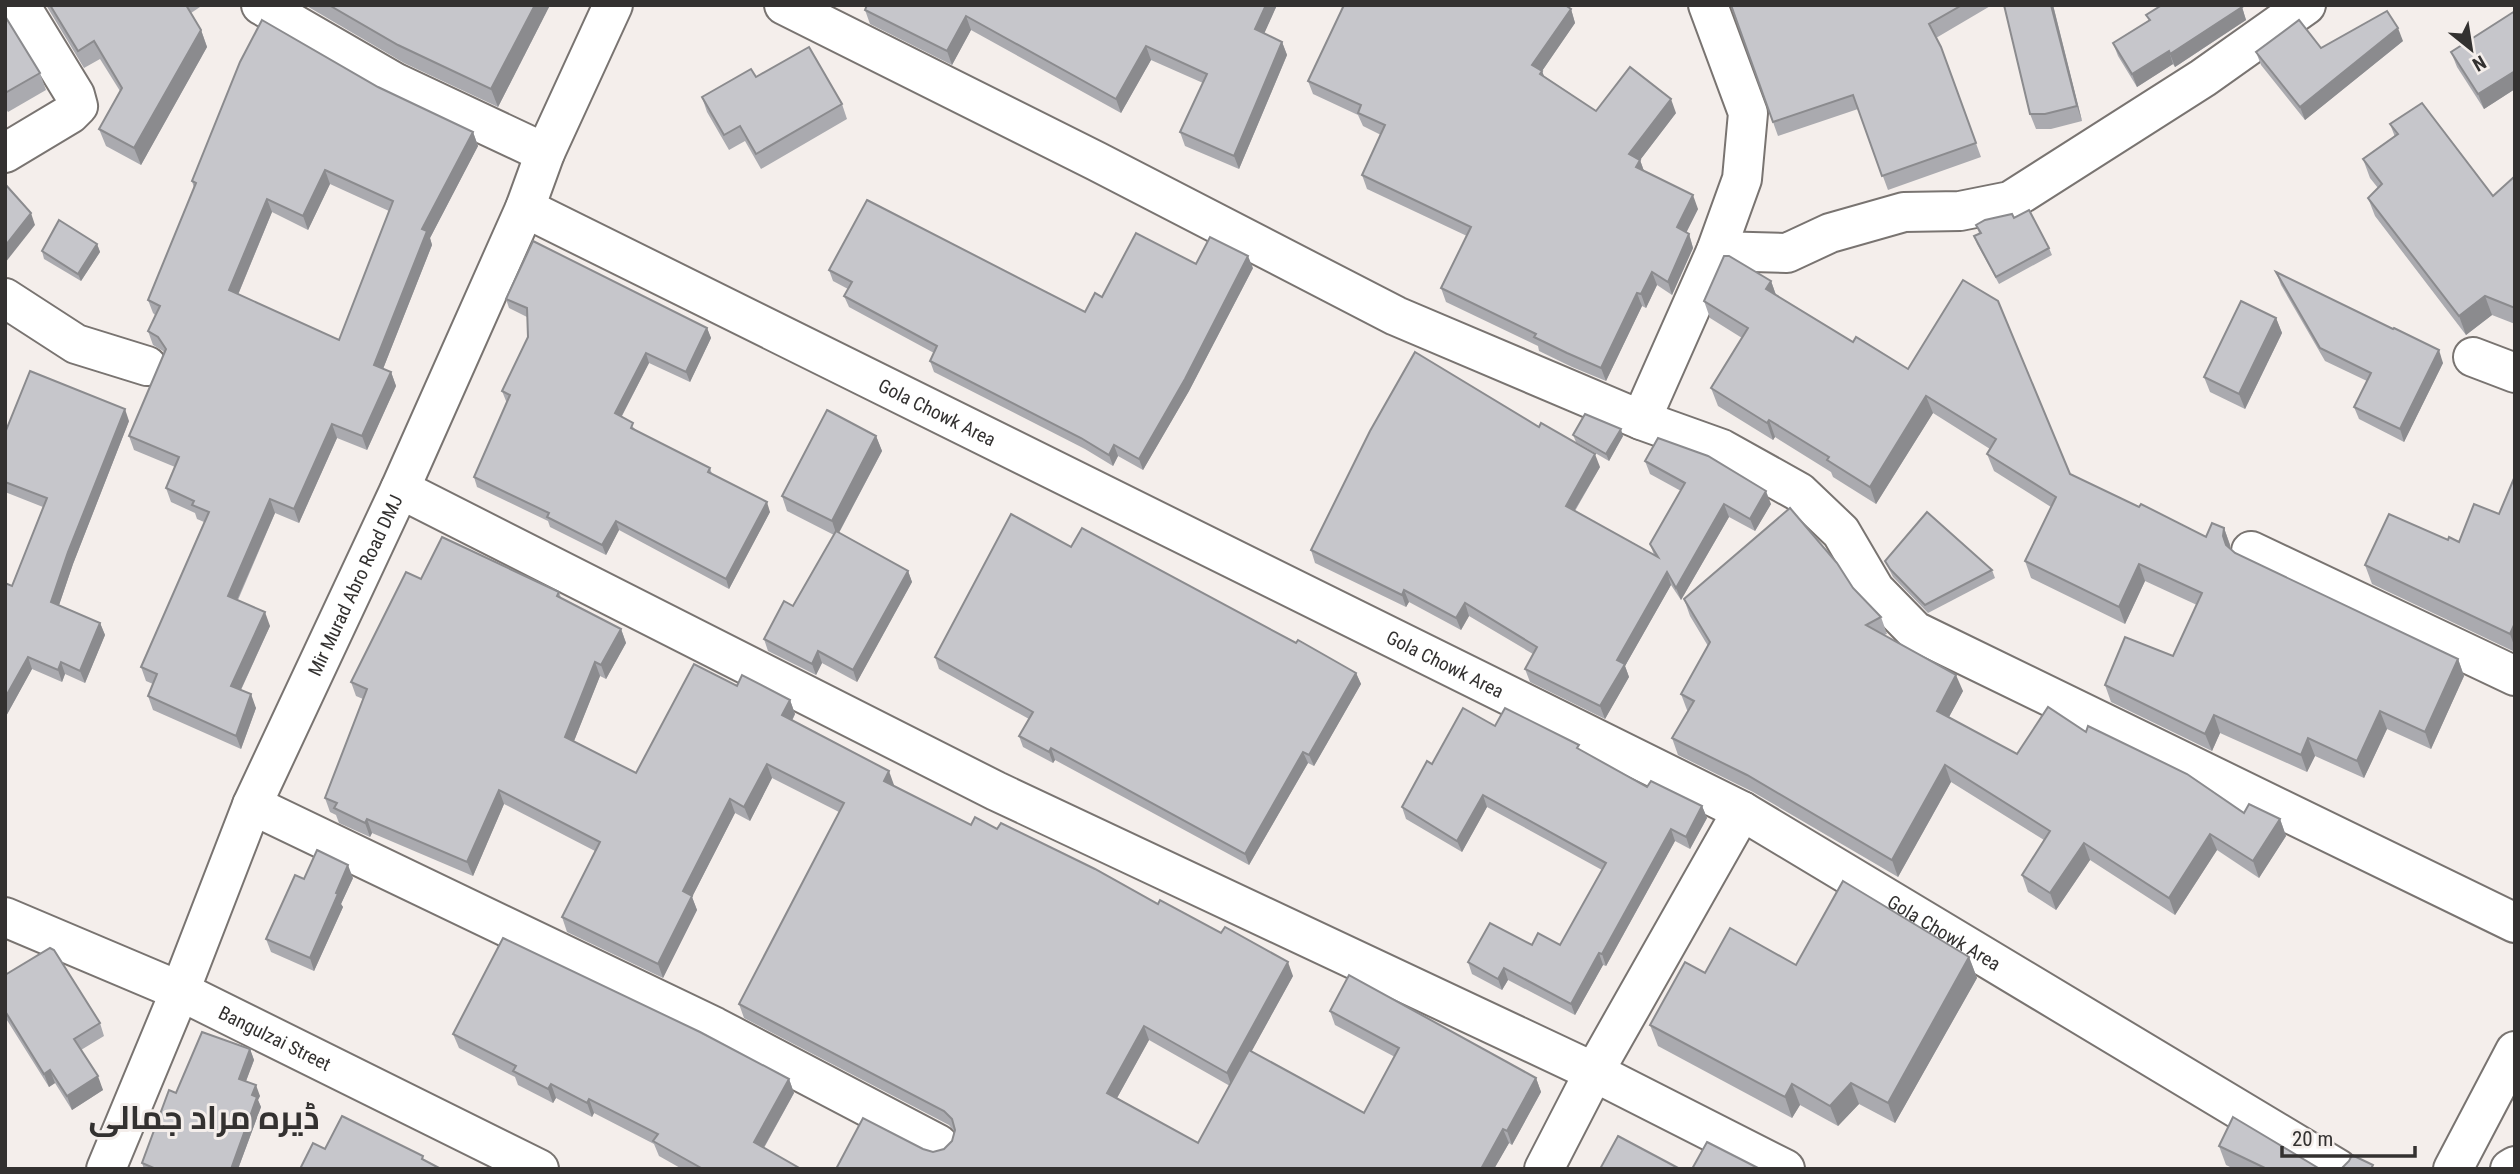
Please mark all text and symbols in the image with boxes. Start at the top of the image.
north arrow [2436,14,2506,84]
text: N [2468,50,2490,76]
street label: Gola Chowk Area [874,374,999,451]
street label: Mir Murad Abro Road DMJ [303,491,408,680]
street label: Gola Chowk Area [1383,626,1507,703]
street label: Gola Chowk Area [1883,890,2005,976]
street label: Bangulzai Street [215,1001,335,1076]
district label: ڈیرہ مراد جمالی [88,1098,320,1137]
scale bar [2282,1114,2415,1158]
text: 20 m [2292,1127,2333,1151]

